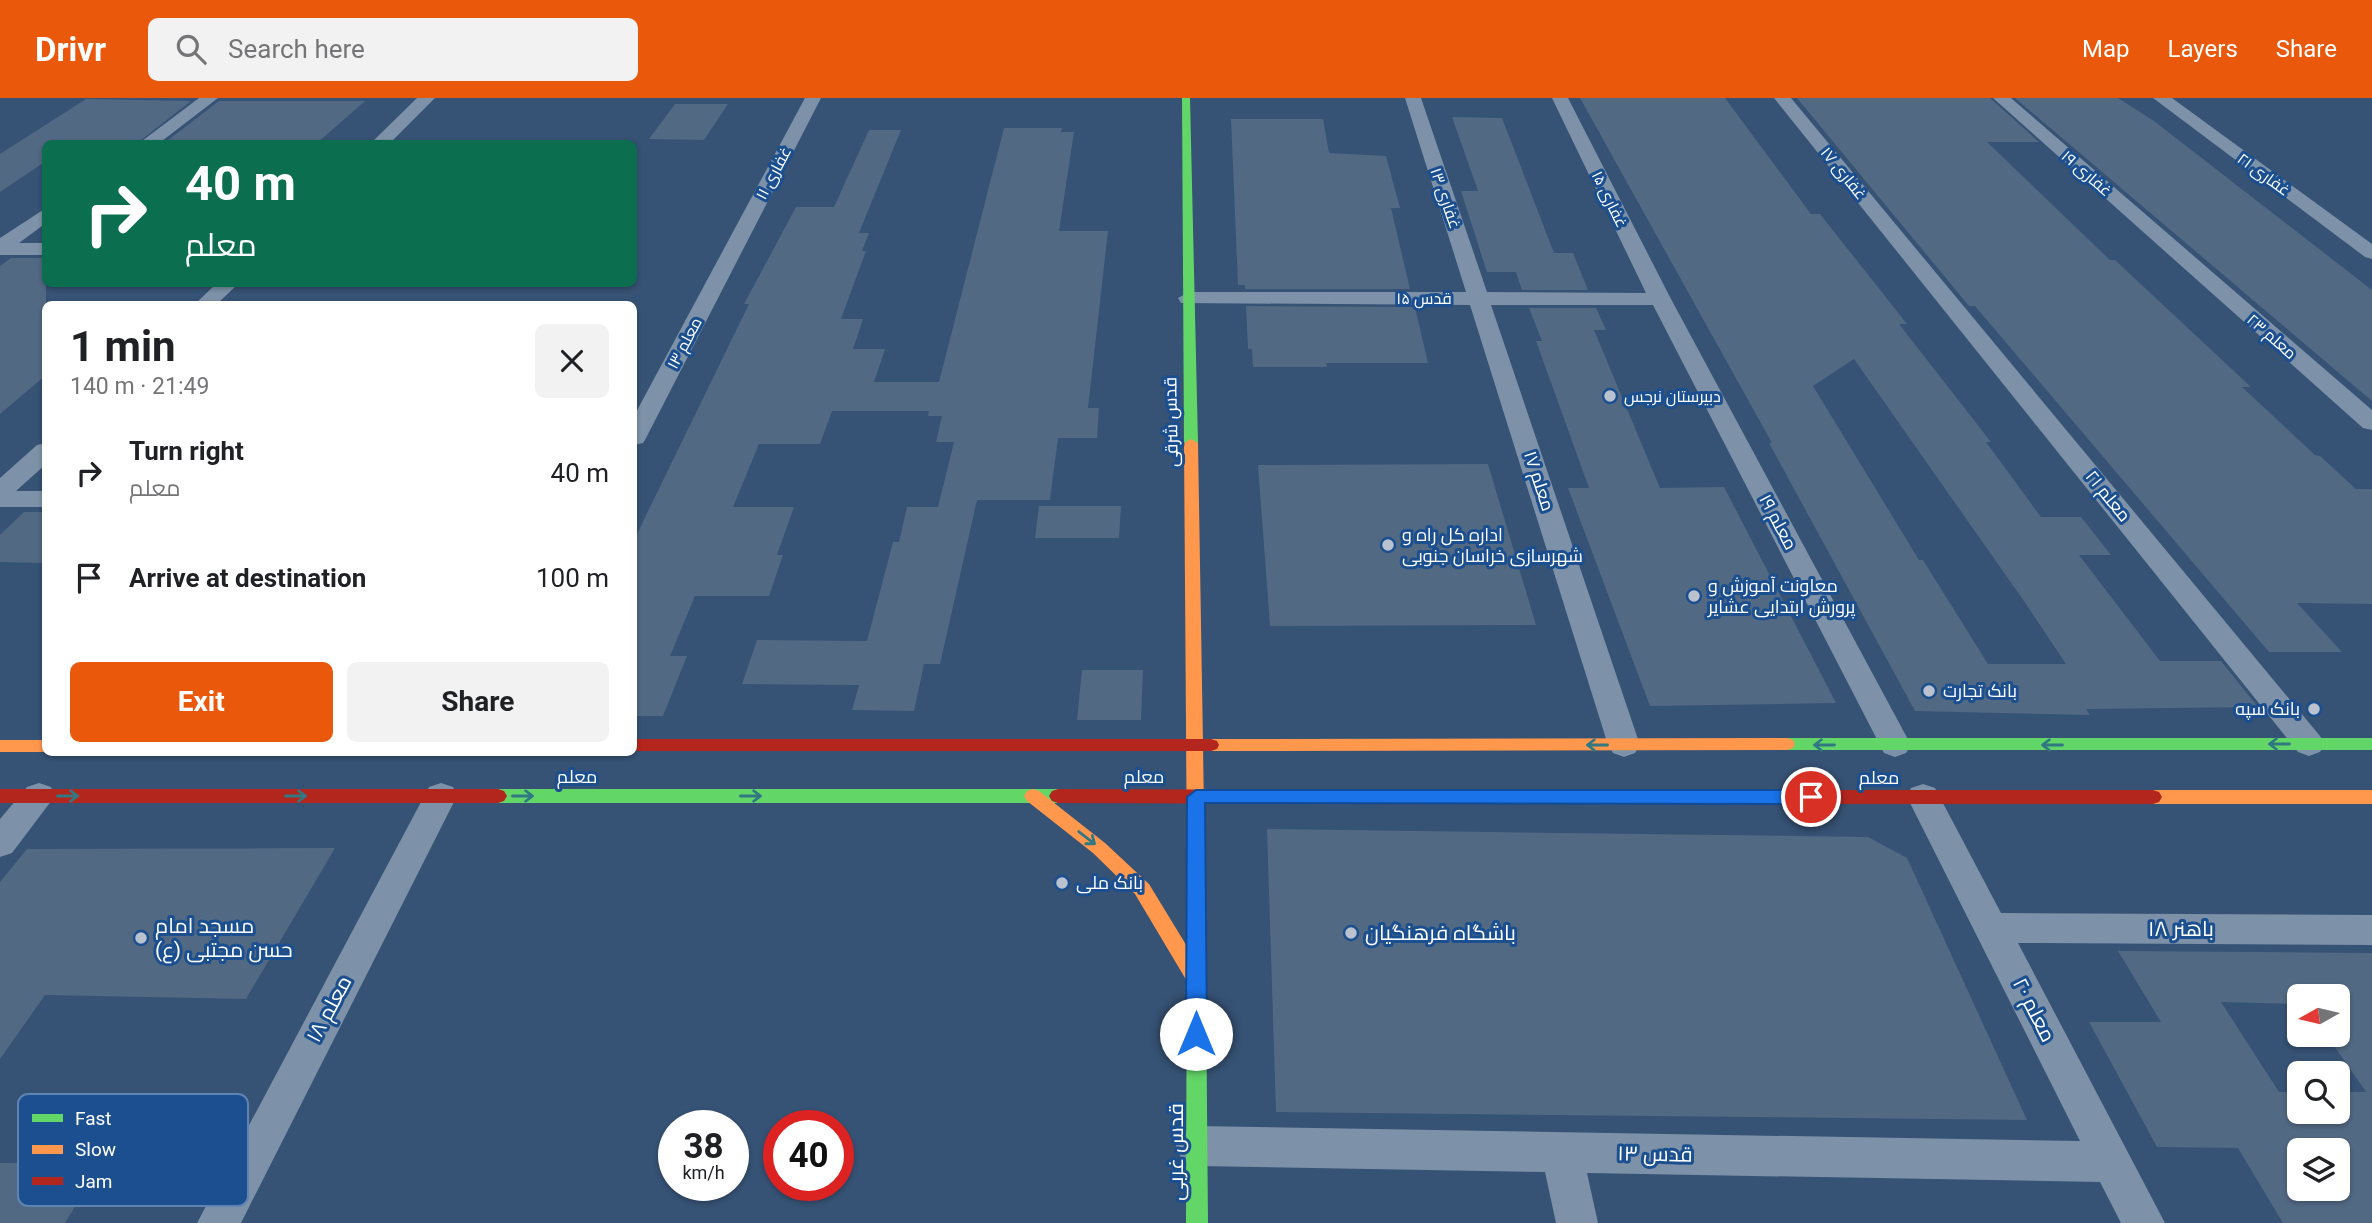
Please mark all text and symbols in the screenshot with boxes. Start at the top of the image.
search box [148,18,638,81]
text: Drivr [35,30,106,69]
icon: search [172,30,210,68]
text: Search here [228,34,365,64]
text: Map [2082,35,2130,63]
text: Layers [2168,35,2238,63]
text: Share [2276,35,2337,63]
street label: غفاری ۱۷ [1816,143,1870,204]
street label: غفاری ۱۱ [752,144,796,203]
street label: غفاری ۱۹ [2057,146,2116,201]
street label: غفاری ۲۱ [2233,149,2294,201]
text: 40 m [185,155,296,212]
street label: غفاری ۱۳ [1425,165,1465,231]
icon: right [70,168,161,259]
street label: غفاری ۱۵ [1587,168,1631,231]
text: معلم [185,226,257,264]
street label: قدس ۱۵ [1396,289,1452,309]
street label: معلم ۲۳ [2242,310,2300,364]
street label: معلم ۱۳ [663,314,708,373]
text: 1 min [70,322,176,371]
button: close [535,324,609,398]
text: 140 m · 21:49 [70,373,209,400]
street label: قدس شرقی [1159,377,1183,467]
place label: دبیرستان نرجس [1624,387,1721,407]
marker: دبیرستان نرجس [1602,388,1618,404]
text: Turn right [129,436,244,466]
street label: معلم ۱۷ [1518,448,1559,514]
icon: right [70,454,108,492]
text: 40 m [551,458,609,488]
street label: معلم ۲۱ [2080,466,2135,527]
text: معلم [129,475,181,502]
street label: معلم ۱۹ [1753,490,1802,554]
place label: اداره کل راه و شهرسازی خراسان جنوبی [1402,524,1583,567]
marker: اداره کل راه و شهرسازی خراسان جنوبی [1380,537,1396,553]
icon: arrive [70,559,108,597]
text: Arrive at destination [129,563,366,593]
text: 100 m [536,563,609,593]
place label: معاونت آموزش و پرورش ابتدایی عشایر [1707,575,1855,619]
marker: معاونت آموزش و پرورش ابتدایی عشایر [1686,588,1702,604]
button: Exit [70,662,333,742]
button: Share [347,662,609,742]
place label: بانک تجارت [1943,680,2017,702]
marker: بانک تجارت [1921,683,1937,699]
place label: بانک سپه [2235,698,2300,720]
marker: بانک سپه [2306,701,2322,717]
one-way arrow [2268,737,2291,751]
one-way arrow [1586,738,1609,752]
one-way arrow [1813,738,1836,752]
one-way arrow [2041,738,2064,752]
street label: معلم [557,766,597,789]
street label: معلم [1124,766,1164,789]
pin [1781,767,1841,827]
street label: معلم [1859,767,1899,790]
icon: arrive [1792,778,1830,816]
one-way arrow [56,789,79,803]
one-way arrow [284,789,307,803]
one-way arrow [511,789,534,803]
one-way arrow [739,789,762,803]
one-way arrow [1077,831,1095,846]
place label: بانک ملی [1076,872,1143,894]
marker: بانک ملی [1054,875,1070,891]
place label: مسجد امام حسن مجتبی (ع) [155,914,293,964]
street label: باهنر ۱۸ [2148,917,2214,941]
place label: باشگاه فرهنگیان [1365,921,1516,946]
marker: باشگاه فرهنگیان [1343,925,1359,941]
marker: مسجد امام حسن مجتبی (ع) [133,930,149,946]
street label: معلم ۱۸ [302,972,358,1047]
street label: معلم ۲۰ [2006,974,2060,1047]
north arrow [2287,984,2350,1046]
map controls [2287,984,2350,1201]
position arrow [1159,997,1233,1071]
button: search [2287,1061,2350,1124]
legend [18,1094,248,1206]
street label: قدس غربی [1164,1103,1189,1201]
text: Fast [75,1107,112,1130]
speed limit sign: 40 [763,1110,854,1201]
text: 38 [683,1126,724,1167]
text: Slow [75,1138,116,1161]
button: layers [2287,1138,2350,1201]
street label: قدس ۱۳ [1617,1141,1693,1168]
text: km/h [682,1162,725,1183]
text: Jam [75,1170,112,1193]

